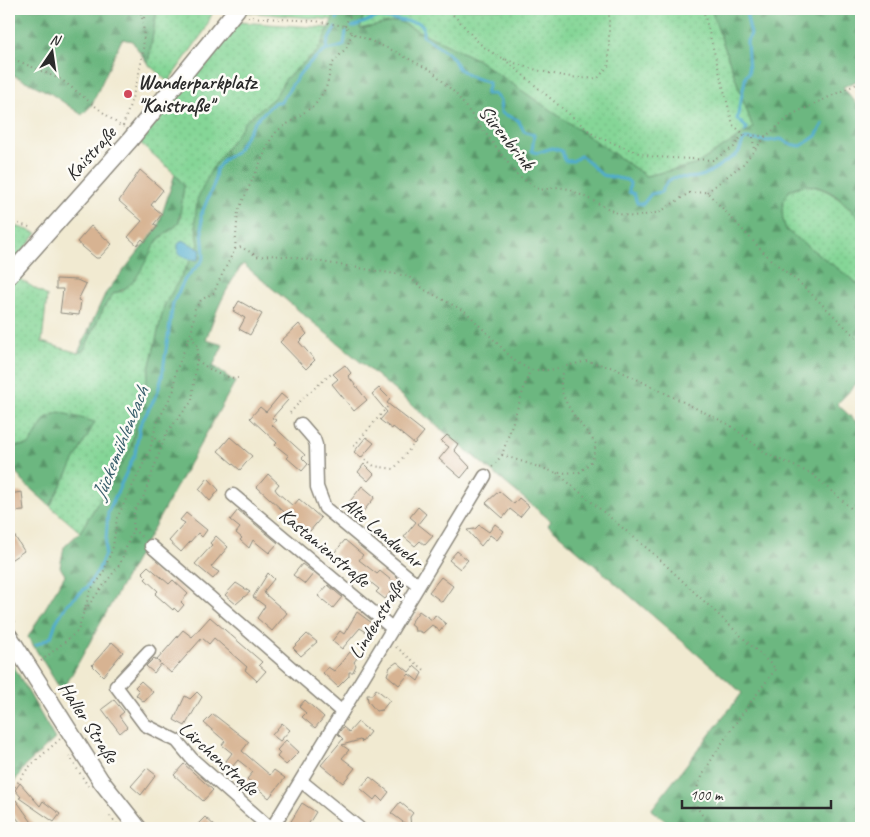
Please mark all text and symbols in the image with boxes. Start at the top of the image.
north arrow [28,28,78,78]
text: N [49,31,63,50]
place label: Wanderparkplatz "Kaistraße" [138,70,259,118]
marker: Wanderparkplatz "Kaistraße" [122,88,134,100]
street label: Sürenbrink [473,100,541,176]
street label: Kaistraße [59,120,122,186]
water label: Jückemühlenbach [85,381,155,505]
street label: Alte Landwehr [337,491,430,575]
street label: Kastanienstraße [274,502,376,594]
street label: Lindenstraße [343,574,411,663]
street label: Haller Straße [53,677,125,769]
street label: Lärchenstraße [173,716,265,802]
scale bar [682,777,831,809]
text: 100 m [690,786,724,805]

